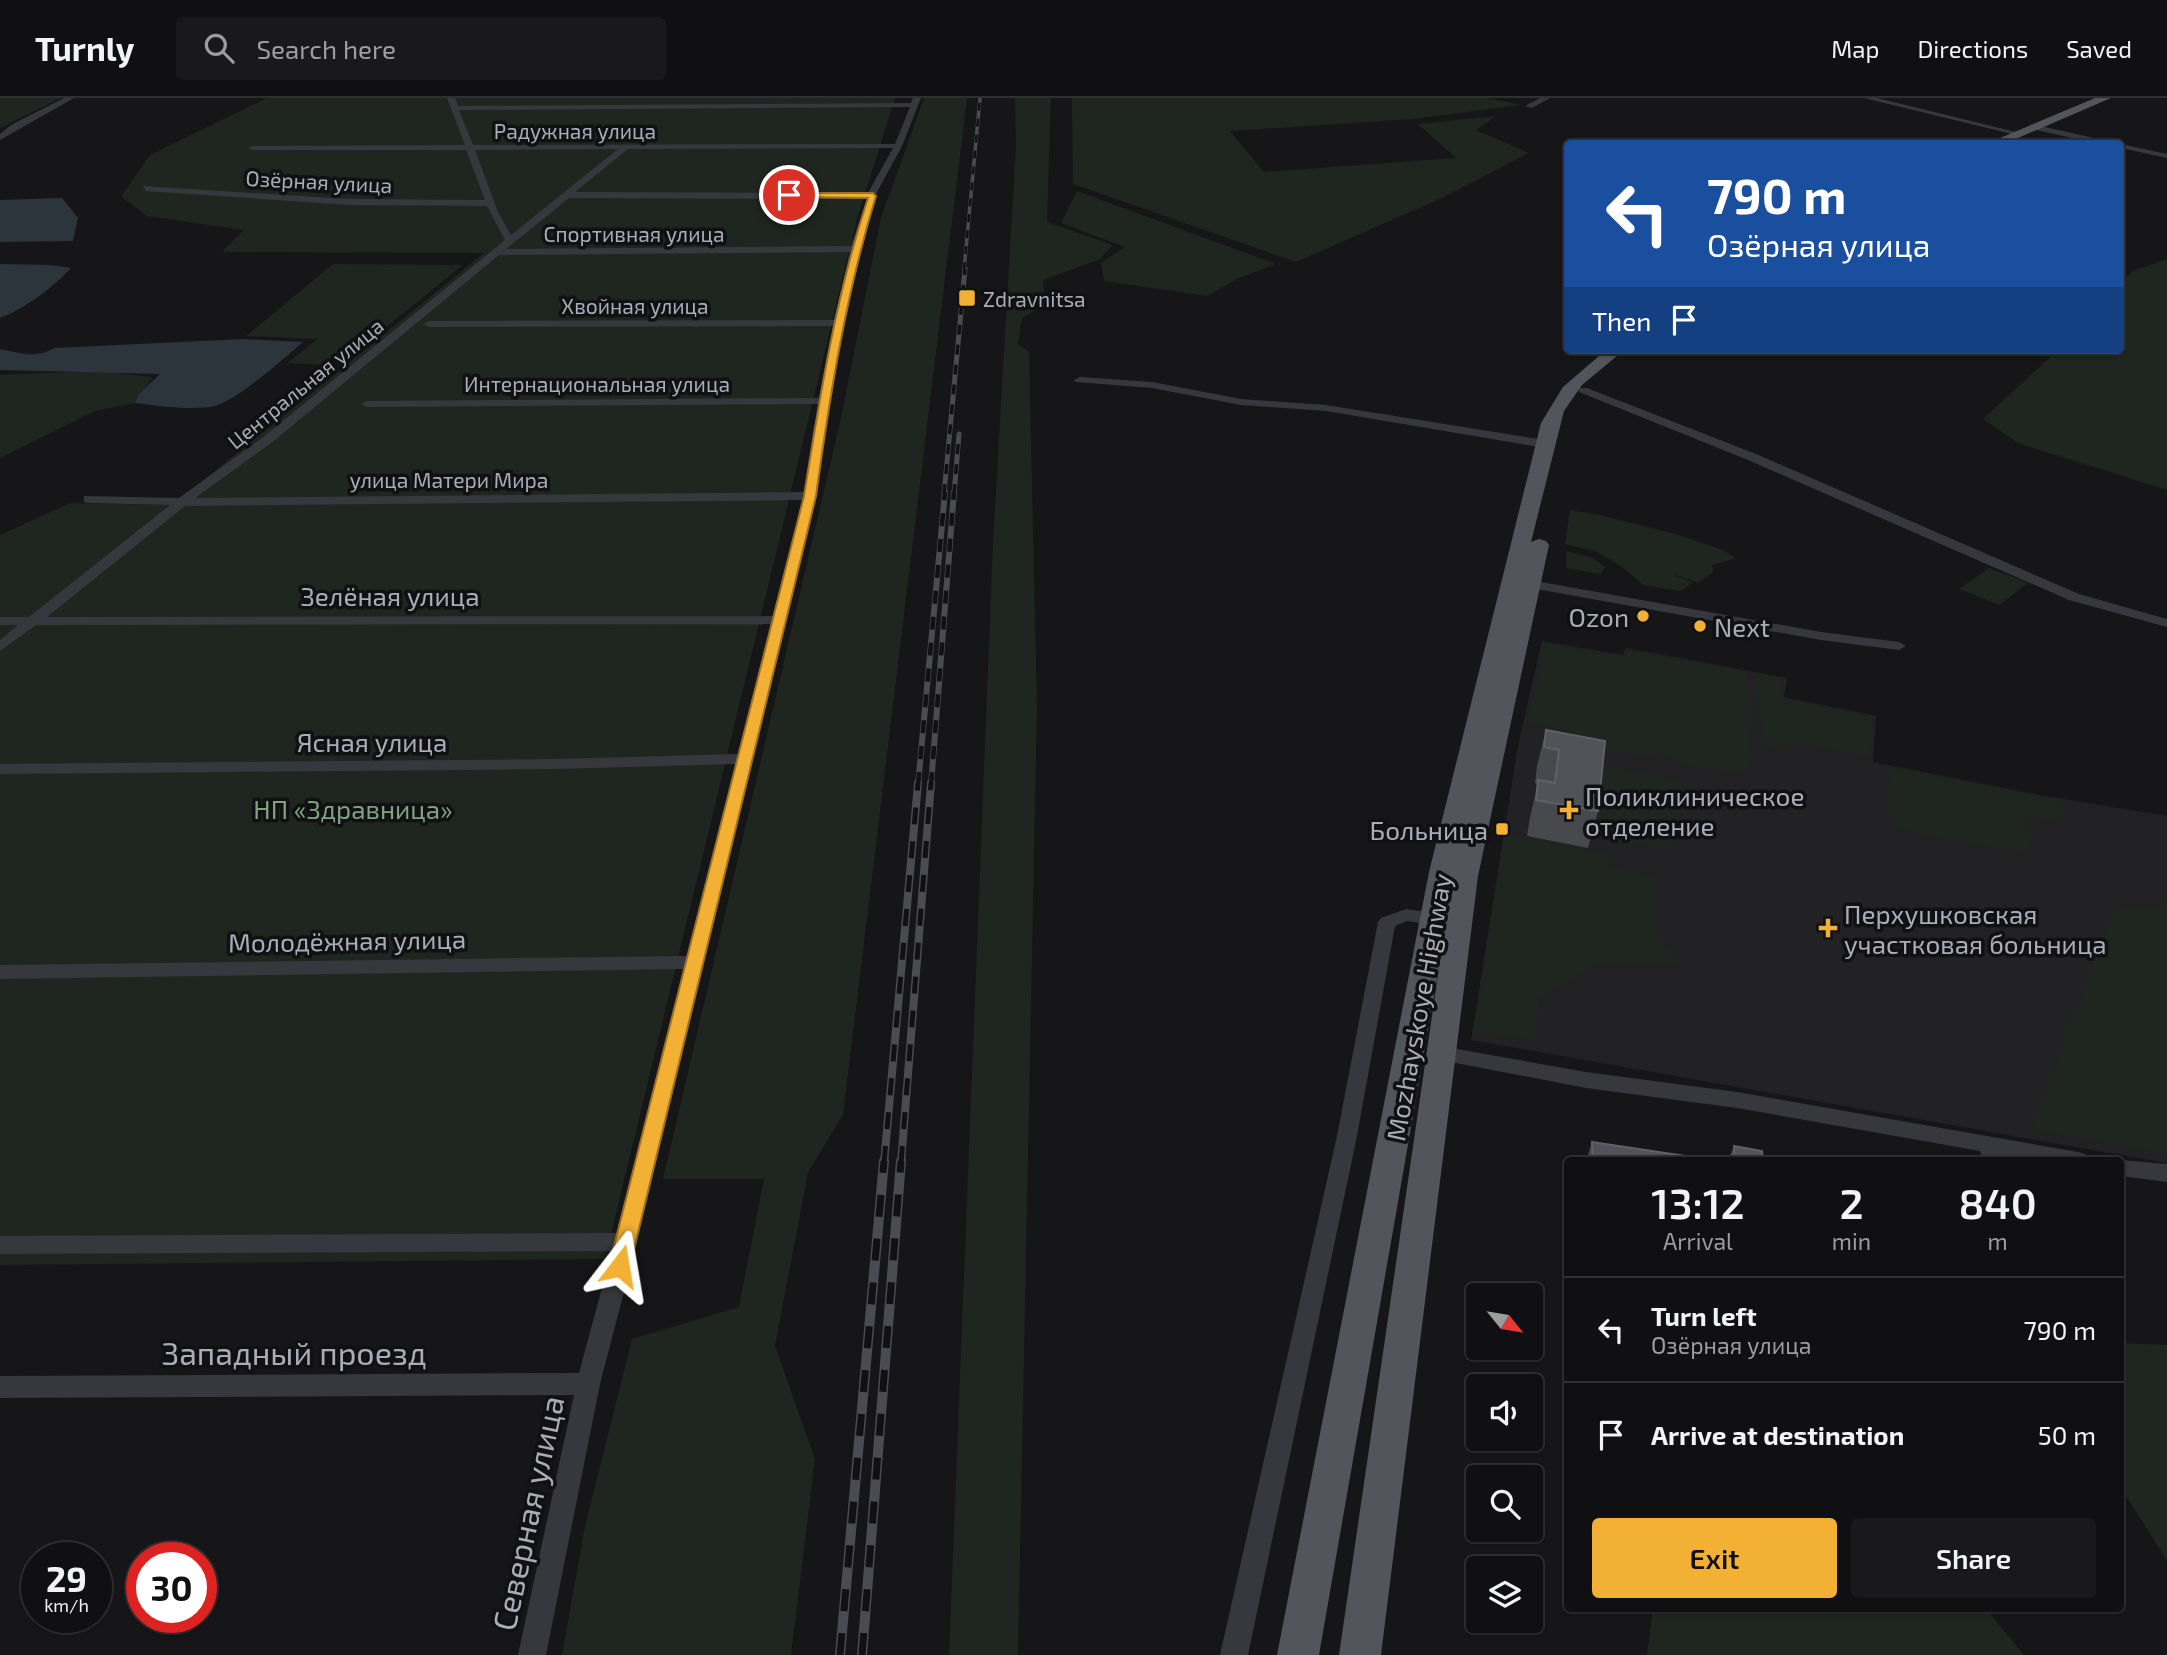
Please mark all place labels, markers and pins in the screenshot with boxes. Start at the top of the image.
pin [759,165,819,225]
place label: Zdravnitsa [983,286,1086,311]
marker: Zdravnitsa [957,288,977,308]
place label: Ozon [1569,601,1629,632]
marker: Ozon [1635,608,1651,624]
place label: Next [1714,611,1770,642]
marker: Next [1692,618,1708,634]
place label: Поликлиническое отделение [1585,780,1805,841]
marker: Поликлиническое отделение [1559,800,1579,820]
place label: Больница [1370,814,1488,845]
marker: Больница [1494,821,1510,837]
place label: Перхушковская участковая больница [1844,898,2107,960]
marker: Перхушковская участковая больница [1818,918,1838,938]

